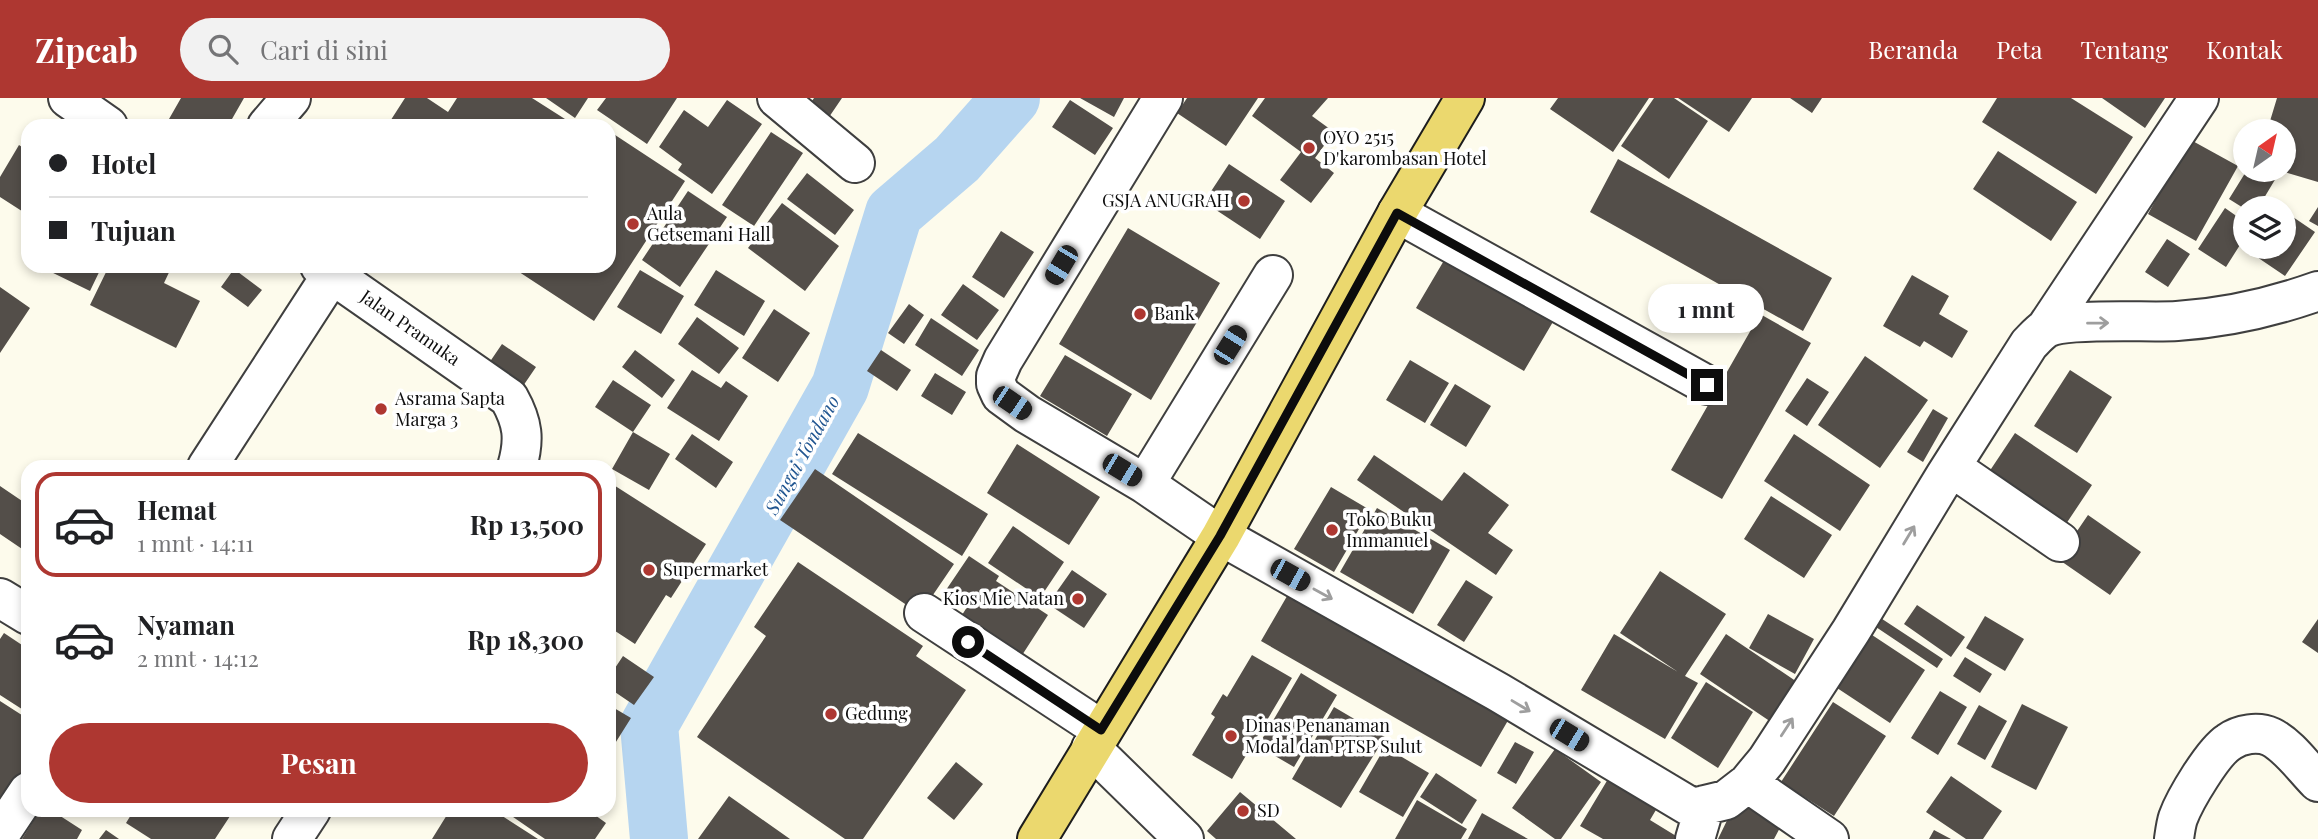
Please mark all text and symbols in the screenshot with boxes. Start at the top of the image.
search box [180,18,670,81]
text: Zipcab [35,27,138,71]
icon: search [204,30,242,68]
text: Cari di sini [260,32,388,67]
text: Beranda [1868,33,1958,65]
text: Peta [1996,33,2043,65]
text: Tentang [2081,33,2168,65]
text: Kontak [2206,33,2283,65]
north arrow [2233,119,2296,182]
map controls [2233,119,2296,259]
place label: OYO 2515 D'karombasan Hotel [1323,125,1487,170]
marker: OYO 2515 D'karombasan Hotel [1301,140,1317,156]
text: Hotel [91,146,156,181]
place label: GSJA ANUGRAH [1102,188,1230,212]
marker: GSJA ANUGRAH [1236,193,1252,209]
button: layers [2233,196,2296,259]
place label: Aula Getsemani Hall [646,201,771,246]
text: Tujuan [91,213,176,248]
marker: Aula Getsemani Hall [625,216,641,232]
car [1042,242,1081,288]
street label: Jalan Pramuka [355,283,465,370]
callout: 1 mnt [1649,284,1765,332]
text: 1 mnt [1677,293,1735,324]
place label: Bank [1154,301,1195,325]
marker: Bank [1132,306,1148,322]
one-way arrow [2086,316,2109,329]
car [1210,322,1251,368]
route end [1691,369,1723,401]
car [989,383,1036,423]
place label: Asrama Sapta Marga 3 [394,386,505,431]
water label: Sungai Tondano [757,390,845,520]
marker: Asrama Sapta Marga 3 [373,401,389,417]
car [1099,450,1146,490]
text: Hemat [137,492,216,527]
icon: car [53,493,116,556]
text: Rp 13,500 [470,507,584,542]
place label: Toko Buku Immanuel [1346,507,1432,552]
marker: Toko Buku Immanuel [1324,522,1340,538]
one-way arrow [1903,525,1917,545]
text: 1 mnt · 14:11 [137,527,254,558]
car [1267,556,1314,594]
place label: Supermarket [663,557,769,581]
marker: Supermarket [641,562,657,578]
place label: Kios Mie Natan [943,586,1064,610]
one-way arrow [1312,587,1332,601]
marker: Kios Mie Natan [1070,591,1086,607]
text: Nyaman [137,607,235,642]
icon: car [53,608,116,671]
text: Rp 18,300 [467,622,584,657]
route start [952,626,984,658]
text: 2 mnt · 14:12 [137,642,259,673]
one-way arrow [1510,699,1530,713]
place label: Gedung [845,701,908,725]
marker: Gedung [823,706,839,722]
place label: Dinas Penanaman Modal dan PTSP Sulut [1245,713,1423,758]
car [1546,715,1593,755]
one-way arrow [1780,718,1795,737]
button: Pesan [49,723,588,803]
marker: Dinas Penanaman Modal dan PTSP Sulut [1223,728,1239,744]
place label: SD [1257,798,1280,822]
marker: SD [1235,803,1251,819]

